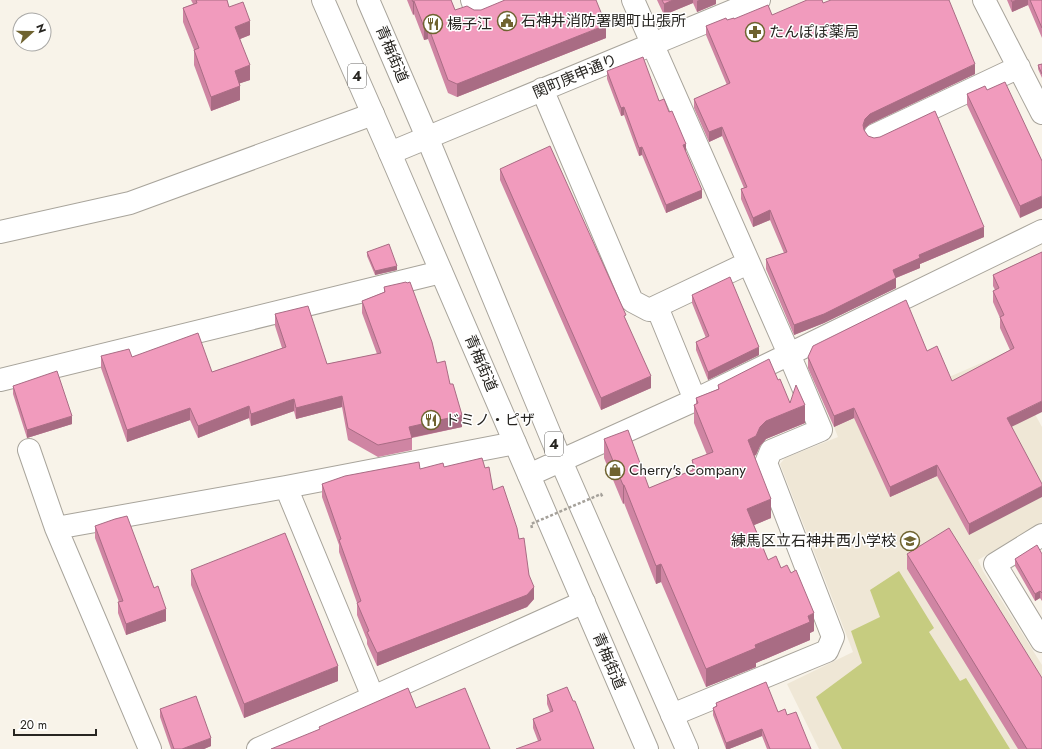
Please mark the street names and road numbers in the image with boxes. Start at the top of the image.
street label: 青梅街道 [370,22,414,86]
street label: 関町庚申通り [529,48,621,104]
road number: 4 [348,64,366,88]
street label: 青梅街道 [459,331,503,395]
road number: 4 [545,432,563,456]
street label: 青梅街道 [587,629,631,693]

